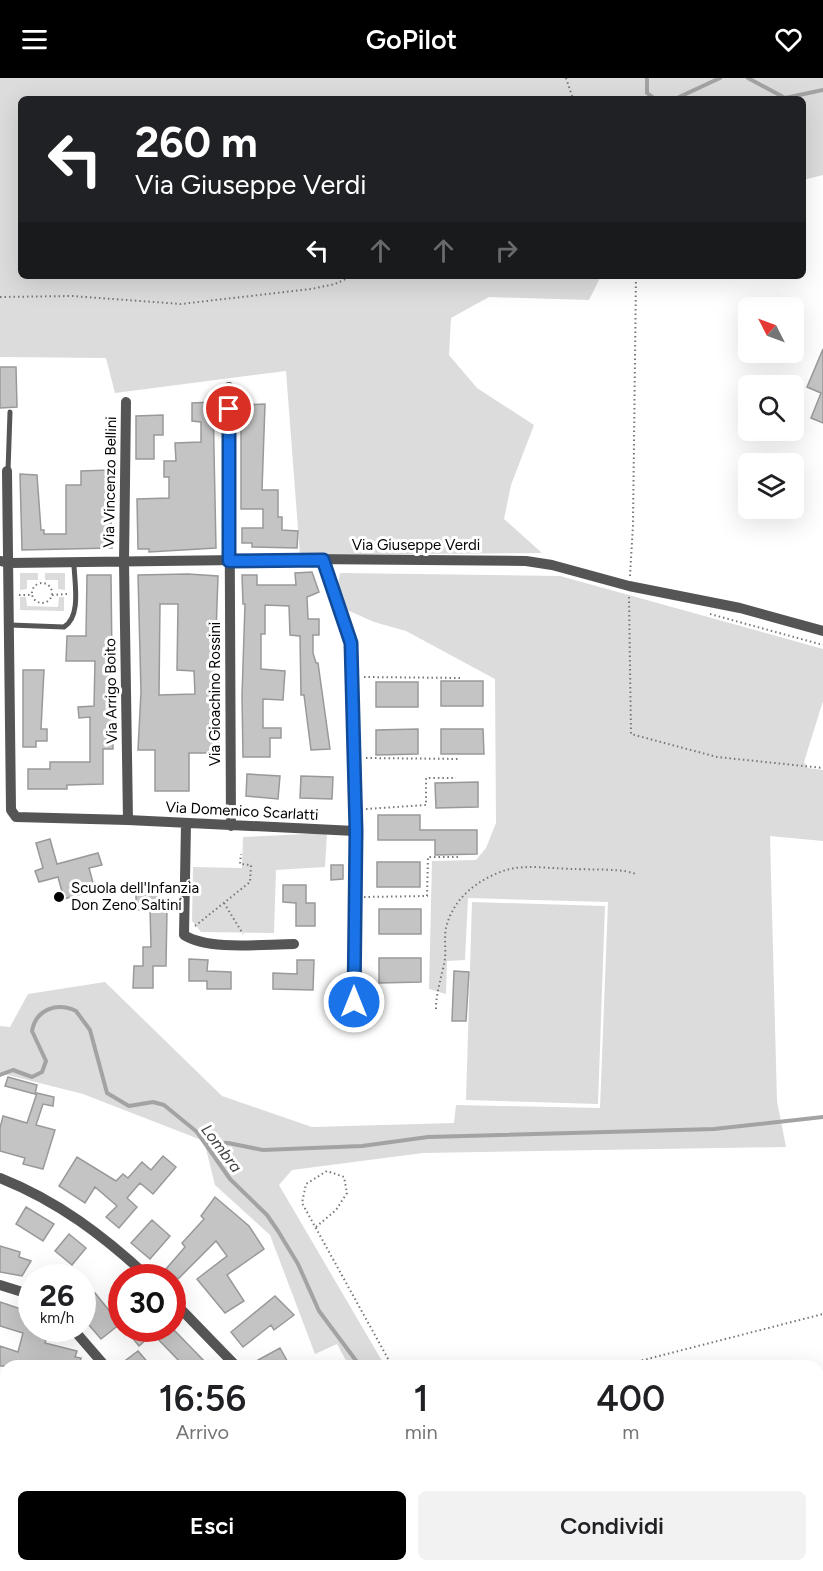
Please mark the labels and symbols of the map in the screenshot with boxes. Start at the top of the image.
north arrow [738,297,804,363]
pin [203,383,254,434]
street label: Via Vincenzo Bellini [100,416,120,548]
street label: Via Giuseppe Verdi [352,536,480,554]
street label: Via Gioachino Rossini [206,622,224,766]
street label: Via Arrigo Boito [101,638,121,744]
street label: Via Domenico Scarlatti [165,798,319,824]
place label: Scuola dell'Infanzia Don Zeno Saltini [71,879,199,914]
marker: Scuola dell'Infanzia Don Zeno Saltini [52,890,66,904]
position arrow [322,970,386,1034]
water label: Lombra [197,1120,246,1176]
speed limit sign: 30 [108,1264,186,1342]

